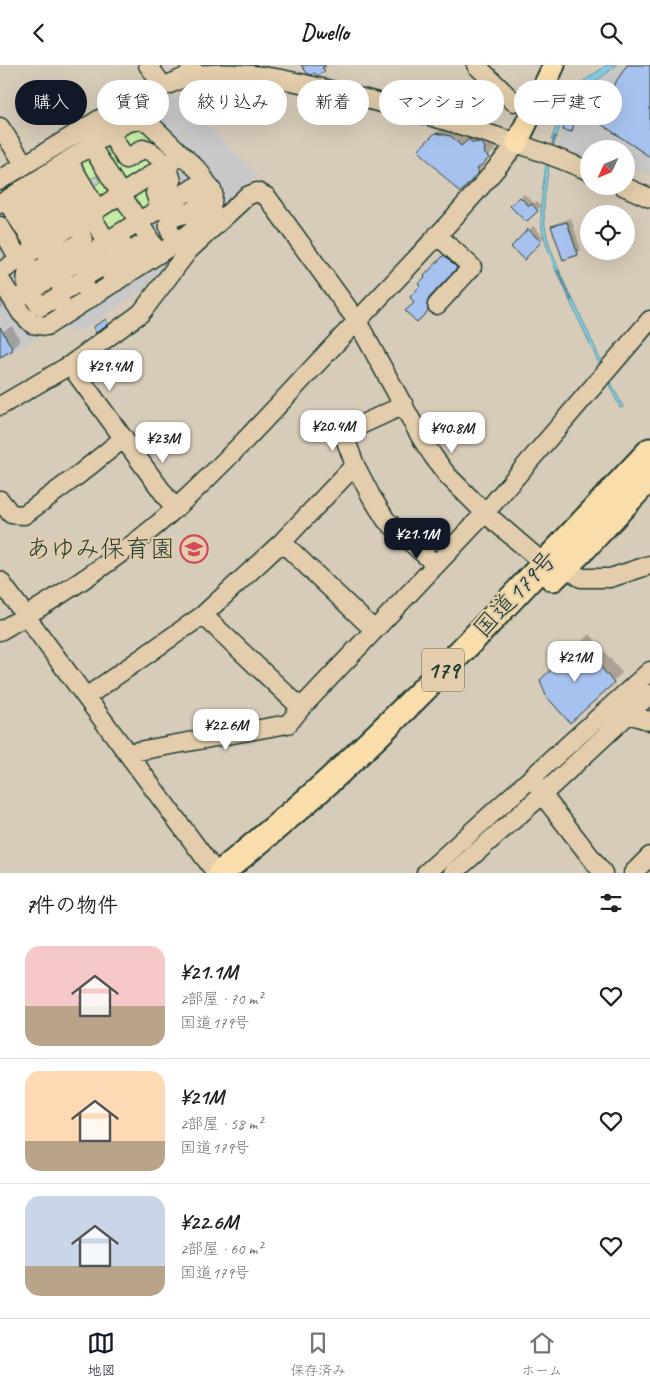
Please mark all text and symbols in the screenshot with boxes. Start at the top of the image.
icon: back [25,19,53,47]
text: Dwello [301,19,349,47]
icon: search [597,19,625,47]
chip: 購入 [15,80,87,125]
chip: 賃貸 [97,80,169,125]
chip: 絞り込み [179,80,287,125]
chip: 新着 [297,80,369,125]
chip: マンション [379,80,504,125]
chip: 一戸建て [514,80,622,125]
north arrow [580,140,635,195]
map controls [580,140,635,260]
button: locate [580,205,635,260]
pin: ¥29.4M [69,349,151,392]
text: ¥29.4M [88,356,132,376]
pin: ¥20.4M [292,409,374,452]
pin: ¥40.8M [411,411,493,454]
text: ¥20.4M [311,416,355,436]
text: ¥40.8M [430,418,474,438]
pin: ¥23M [133,421,193,464]
text: ¥23M [146,428,180,448]
pin: ¥21.1M [376,517,458,560]
text: ¥21.1M [395,524,439,544]
place label: あゆみ保育園 [26,533,175,565]
school or university icon: あゆみ保育園 [179,534,209,564]
street label: 国道179号 [466,543,564,645]
pin: ¥21M [545,641,605,683]
text: ¥21M [558,647,592,667]
road number: 179 [422,649,464,691]
pin: ¥22.6M [185,709,267,751]
text: ¥22.6M [204,715,248,735]
icon: filters [597,889,625,917]
text: 7件の物件 [25,892,118,918]
text: ¥21.1M [180,959,237,985]
icon: home [65,966,125,1026]
icon: heart [597,982,625,1010]
text: 2部屋 · 70 m² [180,989,262,1009]
text: 国道179号 [180,1013,250,1033]
text: ¥21M [180,1084,224,1110]
icon: home [65,1091,125,1151]
icon: heart [597,1107,625,1135]
text: 2部屋 · 58 m² [180,1114,262,1134]
text: 国道179号 [180,1138,250,1158]
text: ¥22.6M [180,1209,238,1235]
icon: home [65,1216,125,1276]
icon: heart [597,1232,625,1260]
text: 2部屋 · 60 m² [180,1239,262,1259]
text: 国道179号 [180,1263,250,1283]
tab: 地図 [87,1329,115,1379]
tab: 保存済み [290,1329,346,1379]
tab: ホーム [521,1329,563,1379]

